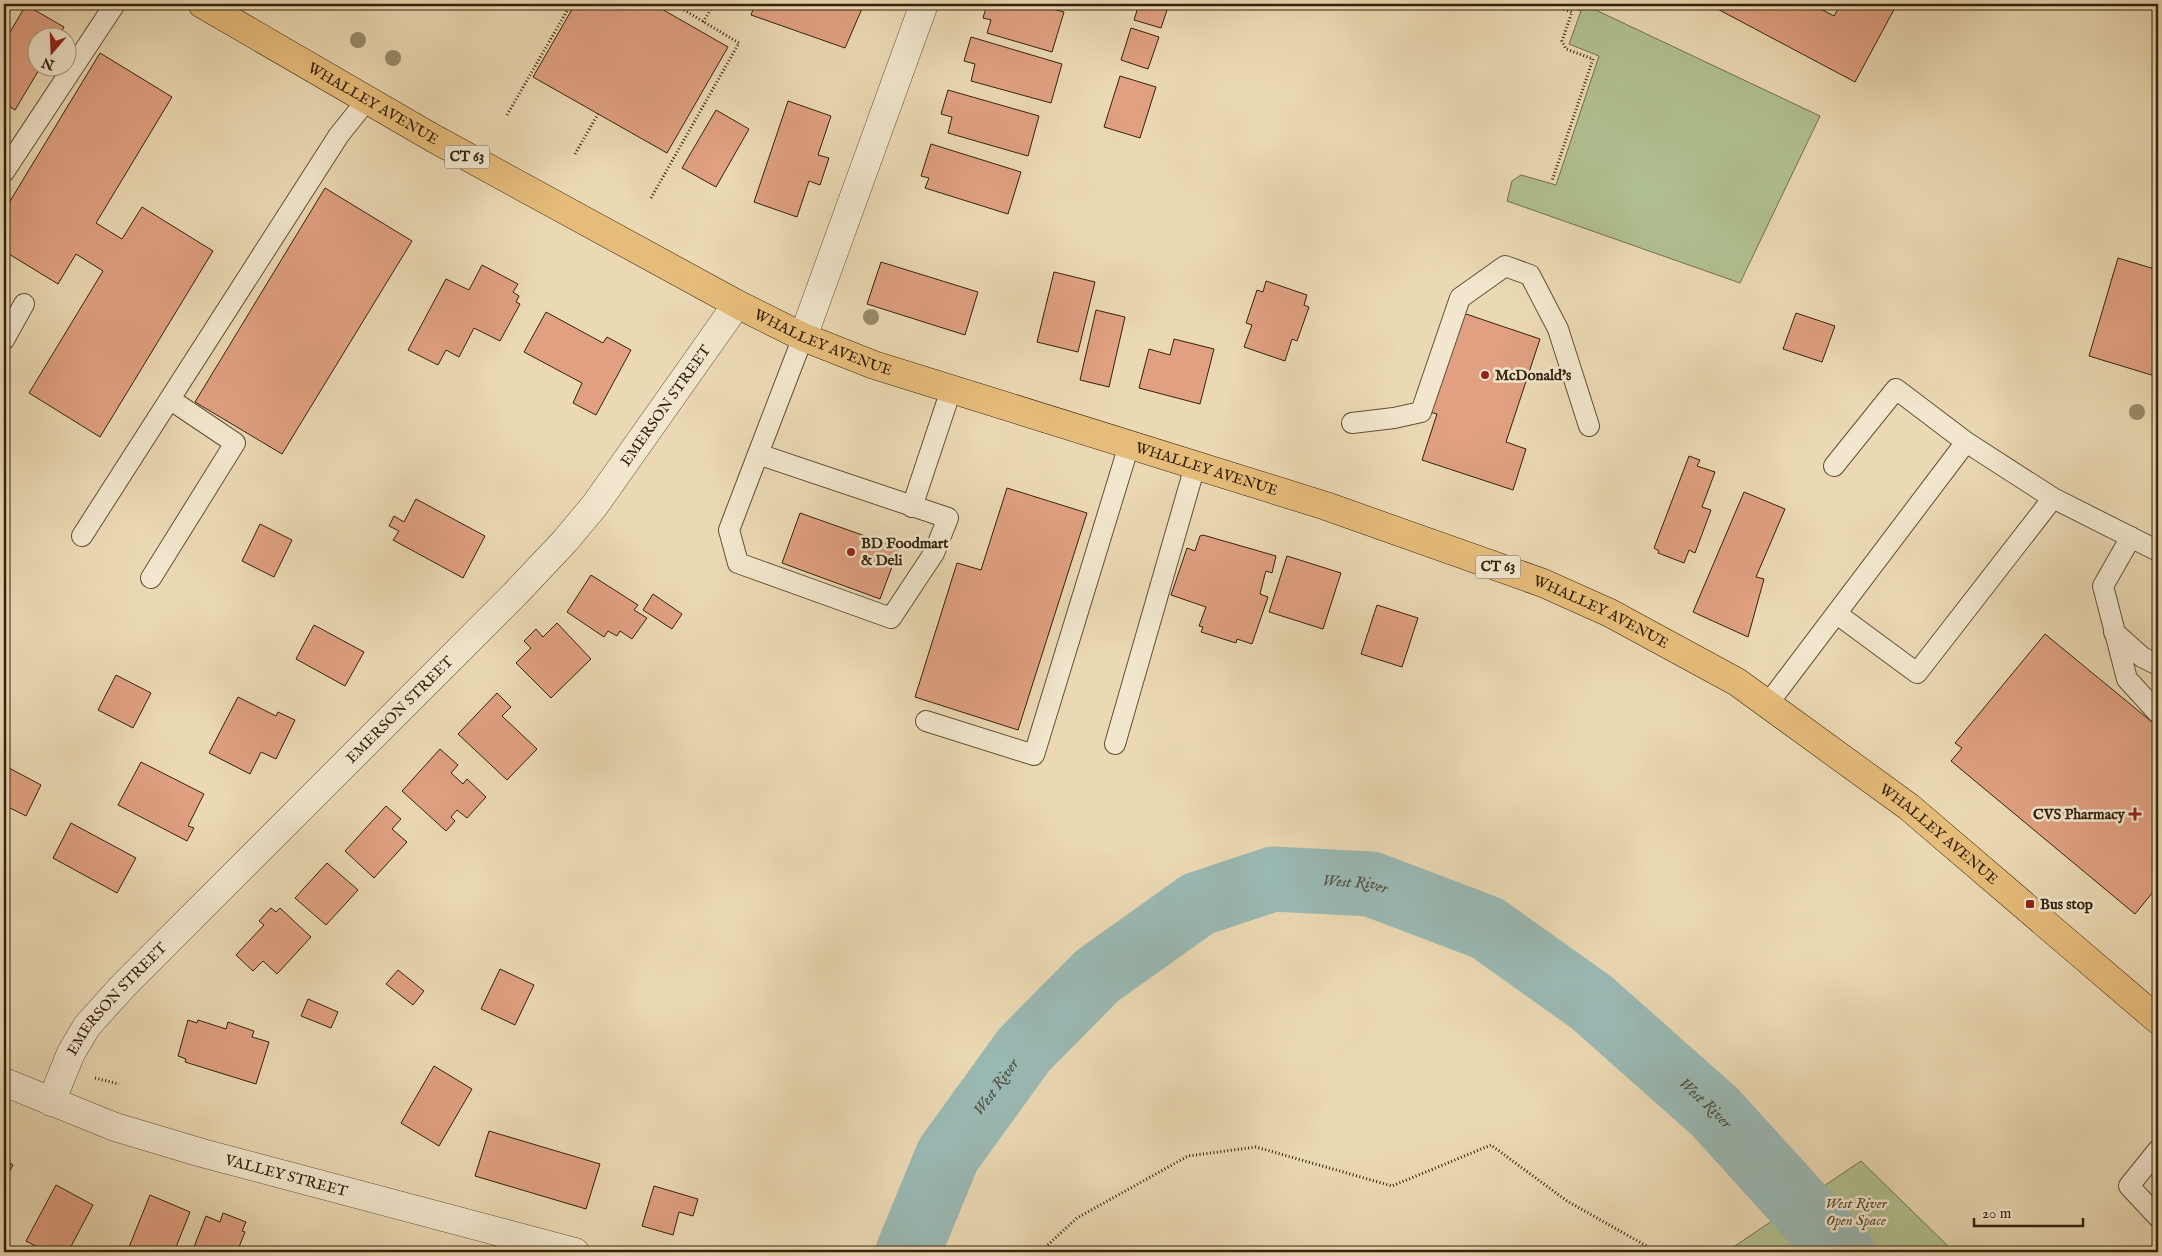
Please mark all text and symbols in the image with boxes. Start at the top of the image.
north arrow [28,28,78,78]
text: N [39,53,58,74]
street label: WHALLEY AVENUE [304,58,442,149]
road number: CT 63 [444,146,490,168]
street label: WHALLEY AVENUE [751,305,895,380]
street label: EMERSON STREET [616,341,715,470]
place label: McDonald's [1495,366,1572,385]
marker: McDonald's [1479,369,1491,381]
street label: WHALLEY AVENUE [1133,438,1280,500]
place label: BD Foodmart & Deli [861,534,949,570]
marker: BD Foodmart & Deli [845,546,857,558]
road number: CT 63 [1476,556,1520,578]
street label: WHALLEY AVENUE [1531,571,1672,653]
street label: EMERSON STREET [342,652,457,767]
street label: WHALLEY AVENUE [1876,779,2002,888]
place label: CVS Pharmacy [2033,805,2126,824]
marker: CVS Pharmacy [2129,808,2141,820]
water label: West River [1322,872,1392,900]
place label: Bus stop [2040,895,2093,914]
marker: Bus stop [2024,898,2036,910]
street label: EMERSON STREET [62,938,171,1059]
water label: West River [969,1054,1025,1120]
water label: West River [1674,1074,1737,1134]
street label: VALLEY STREET [222,1150,350,1201]
park label: West River Open Space [1825,1194,1888,1230]
scale bar [1974,1196,2083,1228]
text: 20 m [1982,1204,2012,1223]

